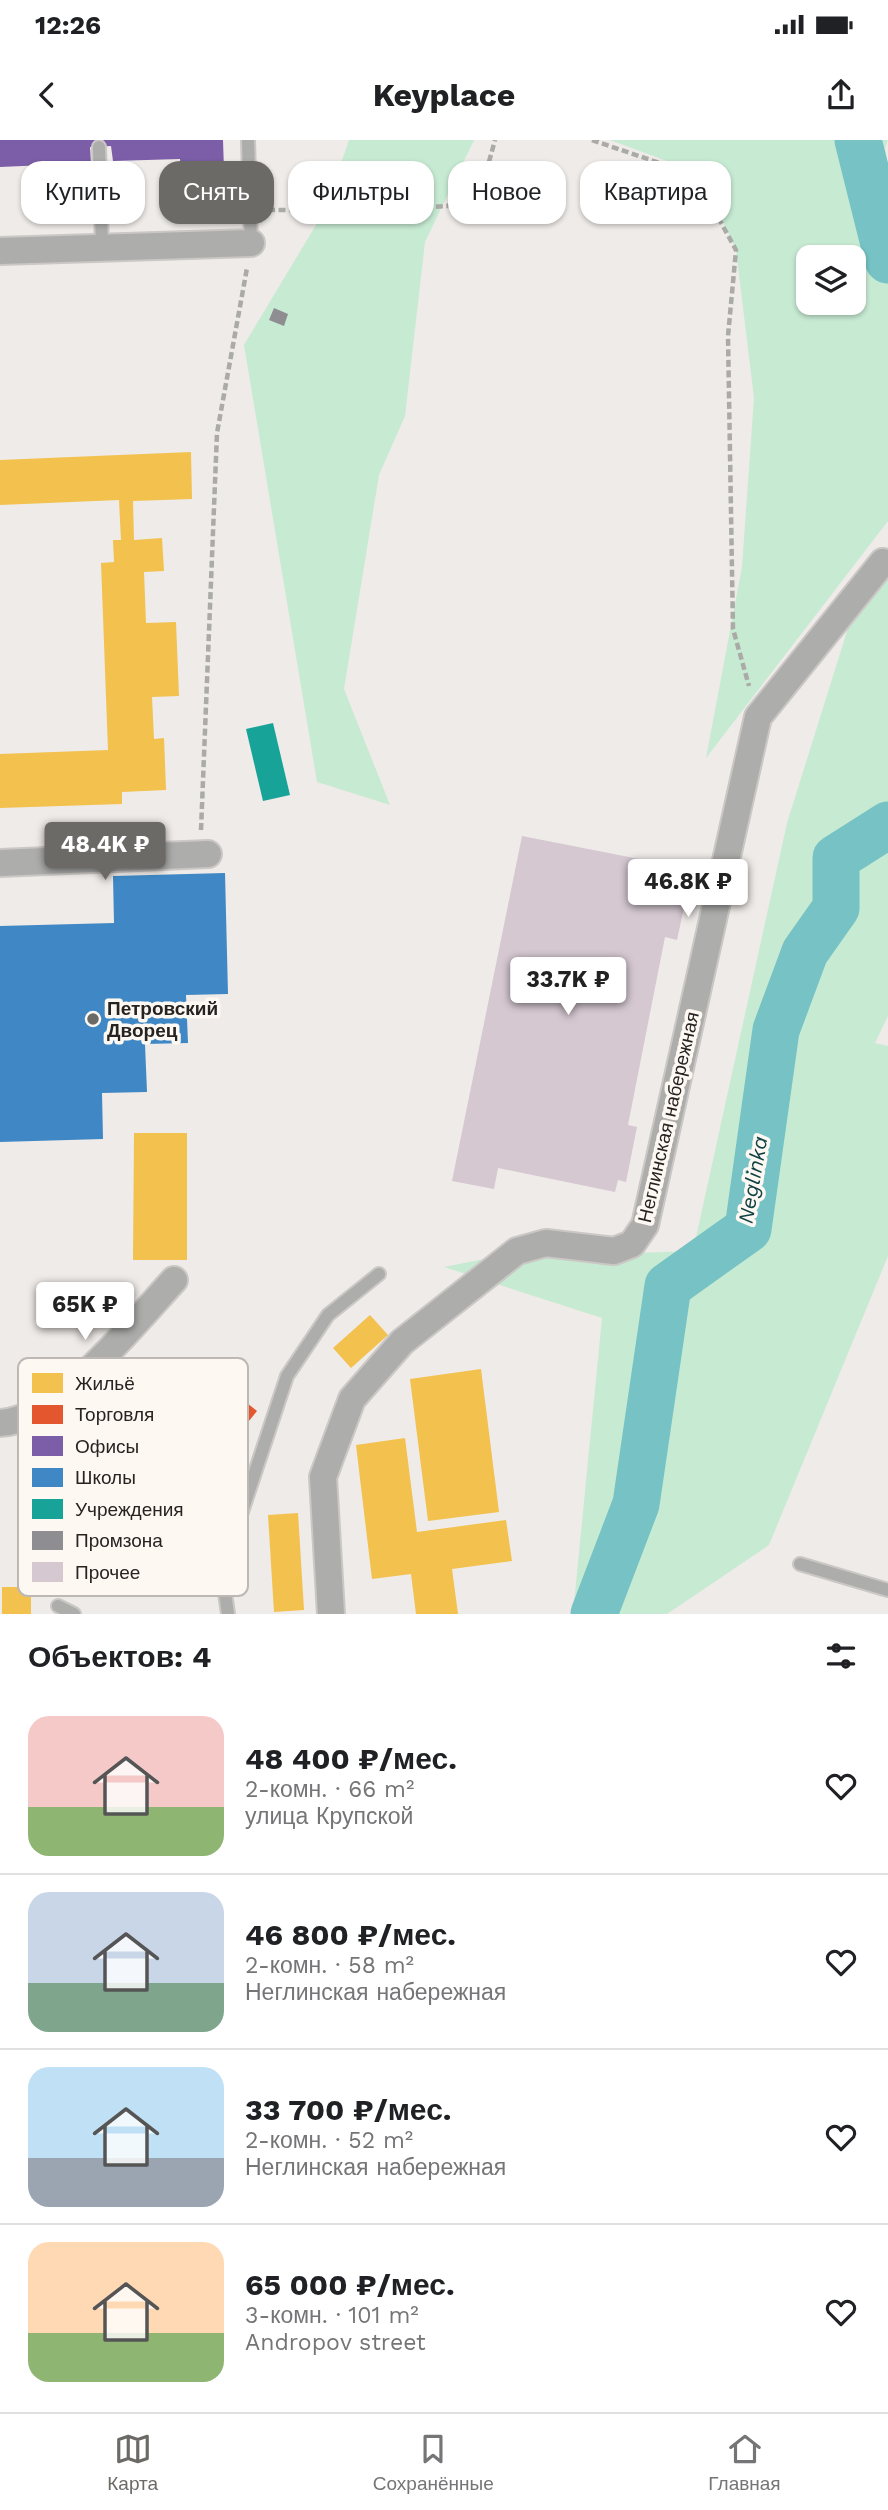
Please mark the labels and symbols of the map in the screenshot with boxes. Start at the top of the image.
pin: 48.4K ₽ [40,822,170,882]
pin: 46.8K ₽ [623,860,753,919]
pin: 33.7K ₽ [503,958,633,1017]
place label: Петровский Дворец [107,997,218,1042]
street label: Неглинская набережная [633,1009,704,1225]
marker: Петровский Дворец [85,1011,101,1027]
water label: Neglinka [733,1134,772,1225]
pin: 65K ₽ [36,1282,134,1342]
legend [18,1358,248,1596]
text: Жильё [75,1372,135,1395]
text: Торговля [75,1403,154,1426]
text: Офисы [75,1435,139,1458]
text: Школы [75,1466,136,1489]
text: Учреждения [75,1498,184,1521]
text: Промзона [75,1529,163,1552]
text: Прочее [75,1561,140,1584]

